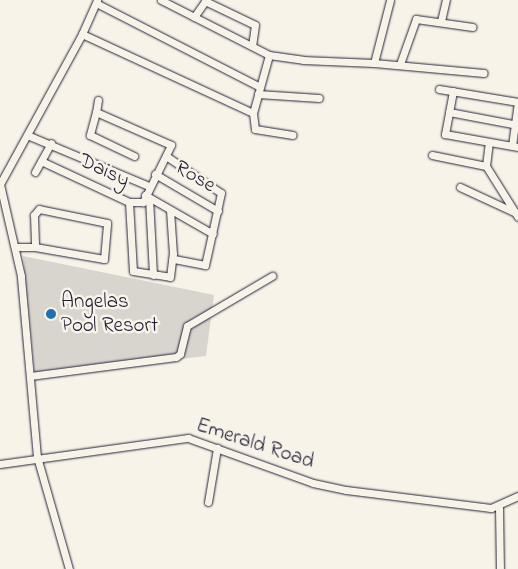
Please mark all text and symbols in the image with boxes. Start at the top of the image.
street label: Daisy [75,148,133,194]
street label: Rose [170,155,220,199]
place label: Angelas Pool Resort [61,289,158,339]
marker: Angelas Pool Resort [45,308,57,320]
street label: Emerald Road [193,413,317,475]

